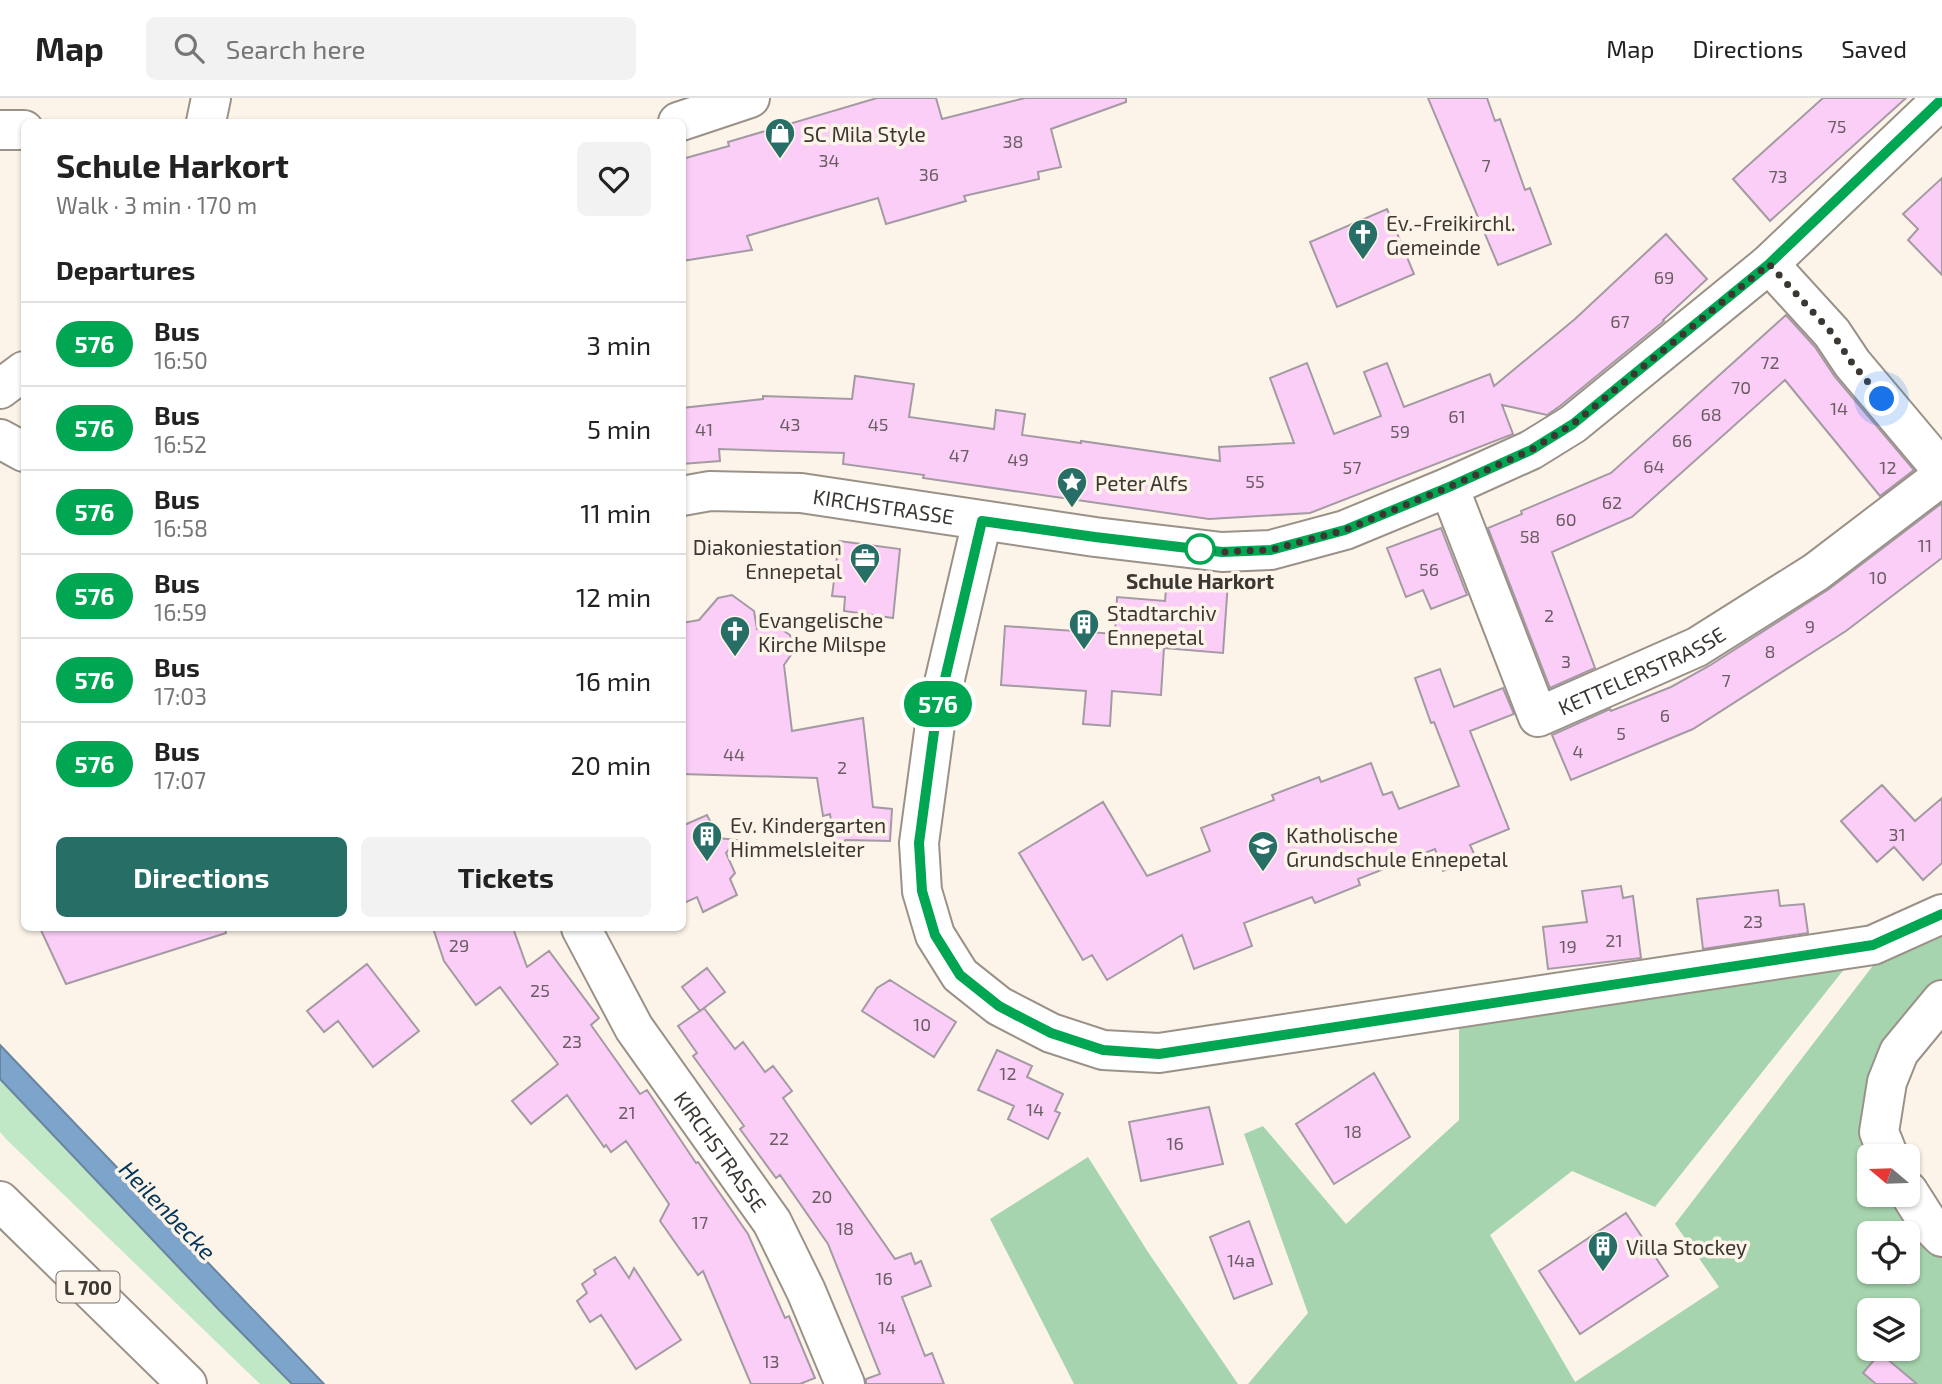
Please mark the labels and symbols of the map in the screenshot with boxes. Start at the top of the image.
house number: 75 [1828,115,1846,137]
shop icon: SC Mila Style [763,116,797,160]
place label: SC Mila Style [803,121,926,146]
house number: 38 [1003,130,1023,152]
house number: 34 [818,149,840,171]
house number: 7 [1481,154,1491,176]
house number: 36 [919,163,939,185]
house number: 73 [1768,165,1788,187]
place label: Ev.-Freikirchl. Gemeinde [1386,210,1516,259]
church icon: Ev.-Freikirchl. Gemeinde [1346,217,1380,261]
house number: 69 [1654,266,1674,288]
house number: 67 [1610,310,1630,332]
house number: 72 [1760,351,1780,373]
house number: 70 [1731,376,1751,398]
your location [1864,381,1899,416]
house number: 14 [1830,397,1848,419]
house number: 68 [1700,403,1722,425]
house number: 61 [1448,405,1466,427]
house number: 43 [779,413,801,435]
house number: 45 [868,413,888,435]
house number: 41 [695,418,713,440]
house number: 59 [1390,420,1410,442]
house number: 66 [1672,429,1692,451]
house number: 47 [949,444,969,466]
house number: 49 [1007,448,1029,470]
house number: 64 [1643,455,1665,477]
house number: 57 [1343,456,1361,478]
house number: 12 [1879,456,1897,478]
place icon: Peter Alfs [1055,465,1089,509]
place label: Peter Alfs [1095,470,1188,495]
house number: 55 [1245,470,1265,492]
street label: KIRCHSTRASSE [811,482,956,528]
house number: 62 [1602,491,1622,513]
house number: 60 [1555,508,1577,530]
house number: 58 [1520,525,1540,547]
place label: Diakoniestation Ennepetal [693,534,843,583]
marker: Schule Harkort [1185,534,1215,564]
house number: 11 [1918,534,1932,556]
office icon: Diakoniestation Ennepetal [848,541,882,585]
house number: 56 [1419,558,1439,580]
house number: 10 [1869,566,1887,588]
place label: Schule Harkort [1126,568,1274,593]
place label: Stadtarchiv Ennepetal [1107,600,1217,649]
house number: 2 [1544,604,1554,626]
place label: Evangelische Kirche Milspe [758,607,886,656]
building icon: Stadtarchiv Ennepetal [1067,607,1101,651]
church icon: Evangelische Kirche Milspe [718,614,752,658]
house number: 9 [1805,615,1815,637]
street label: KETTELERSTRASSE [1554,620,1729,719]
house number: 8 [1765,640,1775,662]
house number: 3 [1561,650,1571,672]
house number: 7 [1721,669,1731,691]
line badge: 576 [898,681,978,727]
house number: 6 [1660,704,1670,726]
house number: 5 [1616,722,1626,744]
house number: 4 [1572,740,1584,762]
house number: 44 [723,743,745,765]
house number: 2 [837,756,847,778]
place label: Ev. Kindergarten Himmelsleiter [730,812,886,861]
building icon: Ev. Kindergarten Himmelsleiter [690,819,724,863]
place label: Katholische Grundschule Ennepetal [1286,822,1509,871]
house number: 31 [1888,823,1906,845]
school or university icon: Katholische Grundschule Ennepetal [1246,829,1280,873]
house number: 23 [1743,910,1763,932]
house number: 21 [1605,929,1623,951]
house number: 29 [449,934,469,956]
house number: 19 [1559,935,1577,957]
house number: 25 [530,979,550,1001]
house number: 10 [913,1013,931,1035]
house number: 23 [562,1030,582,1052]
house number: 12 [999,1062,1017,1084]
street label: KIRCHSTRASSE [670,1086,773,1216]
house number: 14 [1026,1098,1044,1120]
house number: 21 [618,1101,636,1123]
house number: 18 [1344,1120,1362,1142]
house number: 22 [769,1127,789,1149]
house number: 16 [1166,1132,1184,1154]
north arrow [1857,1144,1920,1208]
water label: Heilenbecke [114,1155,222,1265]
house number: 20 [812,1185,832,1207]
house number: 17 [692,1211,708,1233]
house number: 18 [836,1217,854,1239]
building icon: Villa Stockey [1586,1229,1620,1273]
place label: Villa Stockey [1626,1234,1747,1259]
house number: 14a [1227,1249,1255,1271]
house number: 16 [875,1267,893,1289]
road number: L 700 [56,1272,119,1302]
house number: 14 [878,1316,896,1338]
house number: 13 [762,1350,780,1372]

